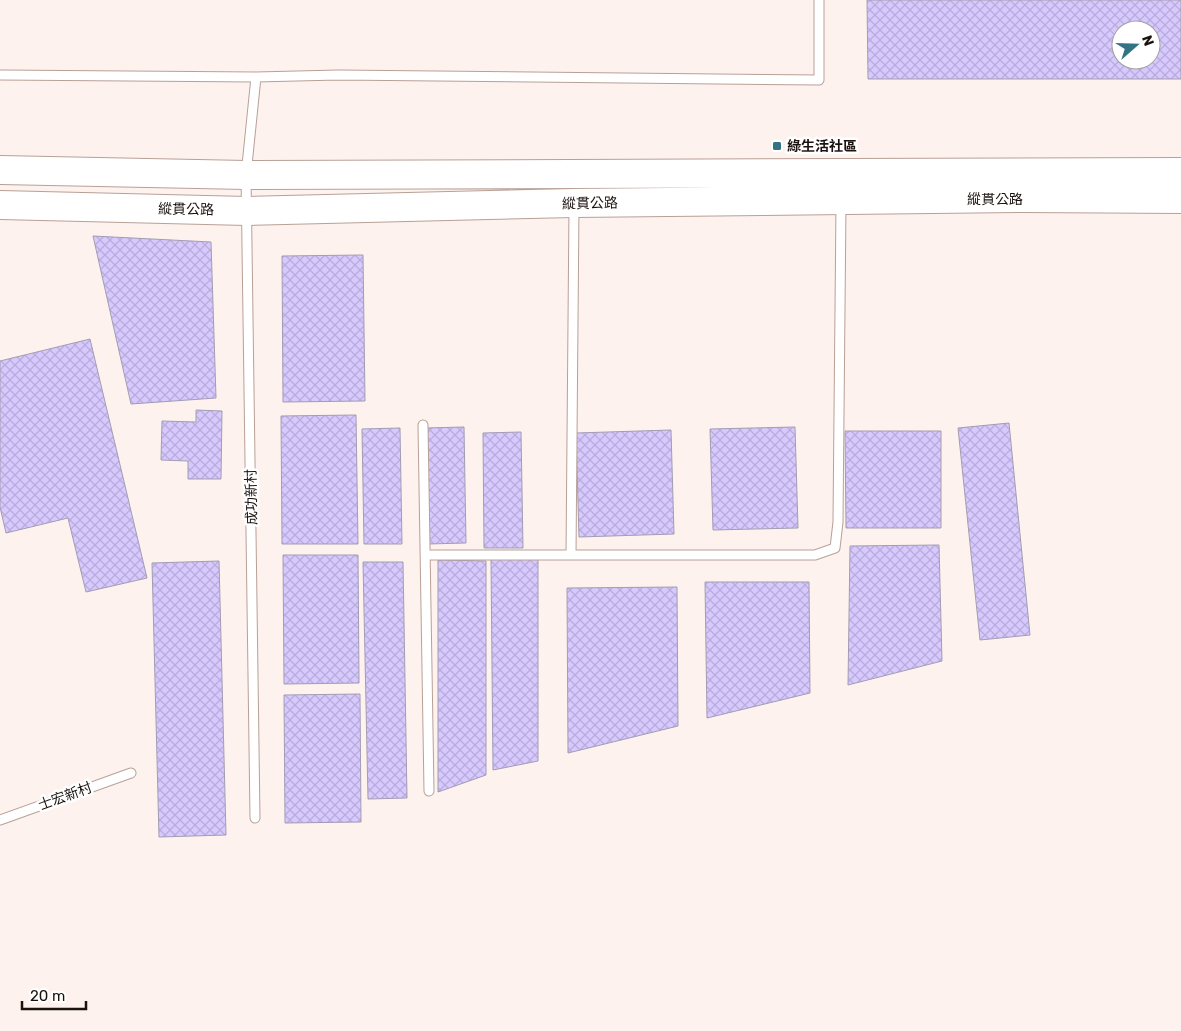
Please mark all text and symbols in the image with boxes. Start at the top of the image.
north arrow [1111,20,1161,70]
text: N [1138,33,1157,48]
place label: 綠生活社區 [787,138,857,155]
marker: 綠生活社區 [771,140,783,152]
street label: 縱貫公路 [967,191,1023,208]
street label: 縱貫公路 [562,195,618,212]
street label: 縱貫公路 [158,201,214,218]
street label: 成功新村 [243,469,260,525]
street label: 士宏新村 [36,779,94,814]
scale bar [22,978,86,1010]
text: 20 m [30,987,65,1005]

